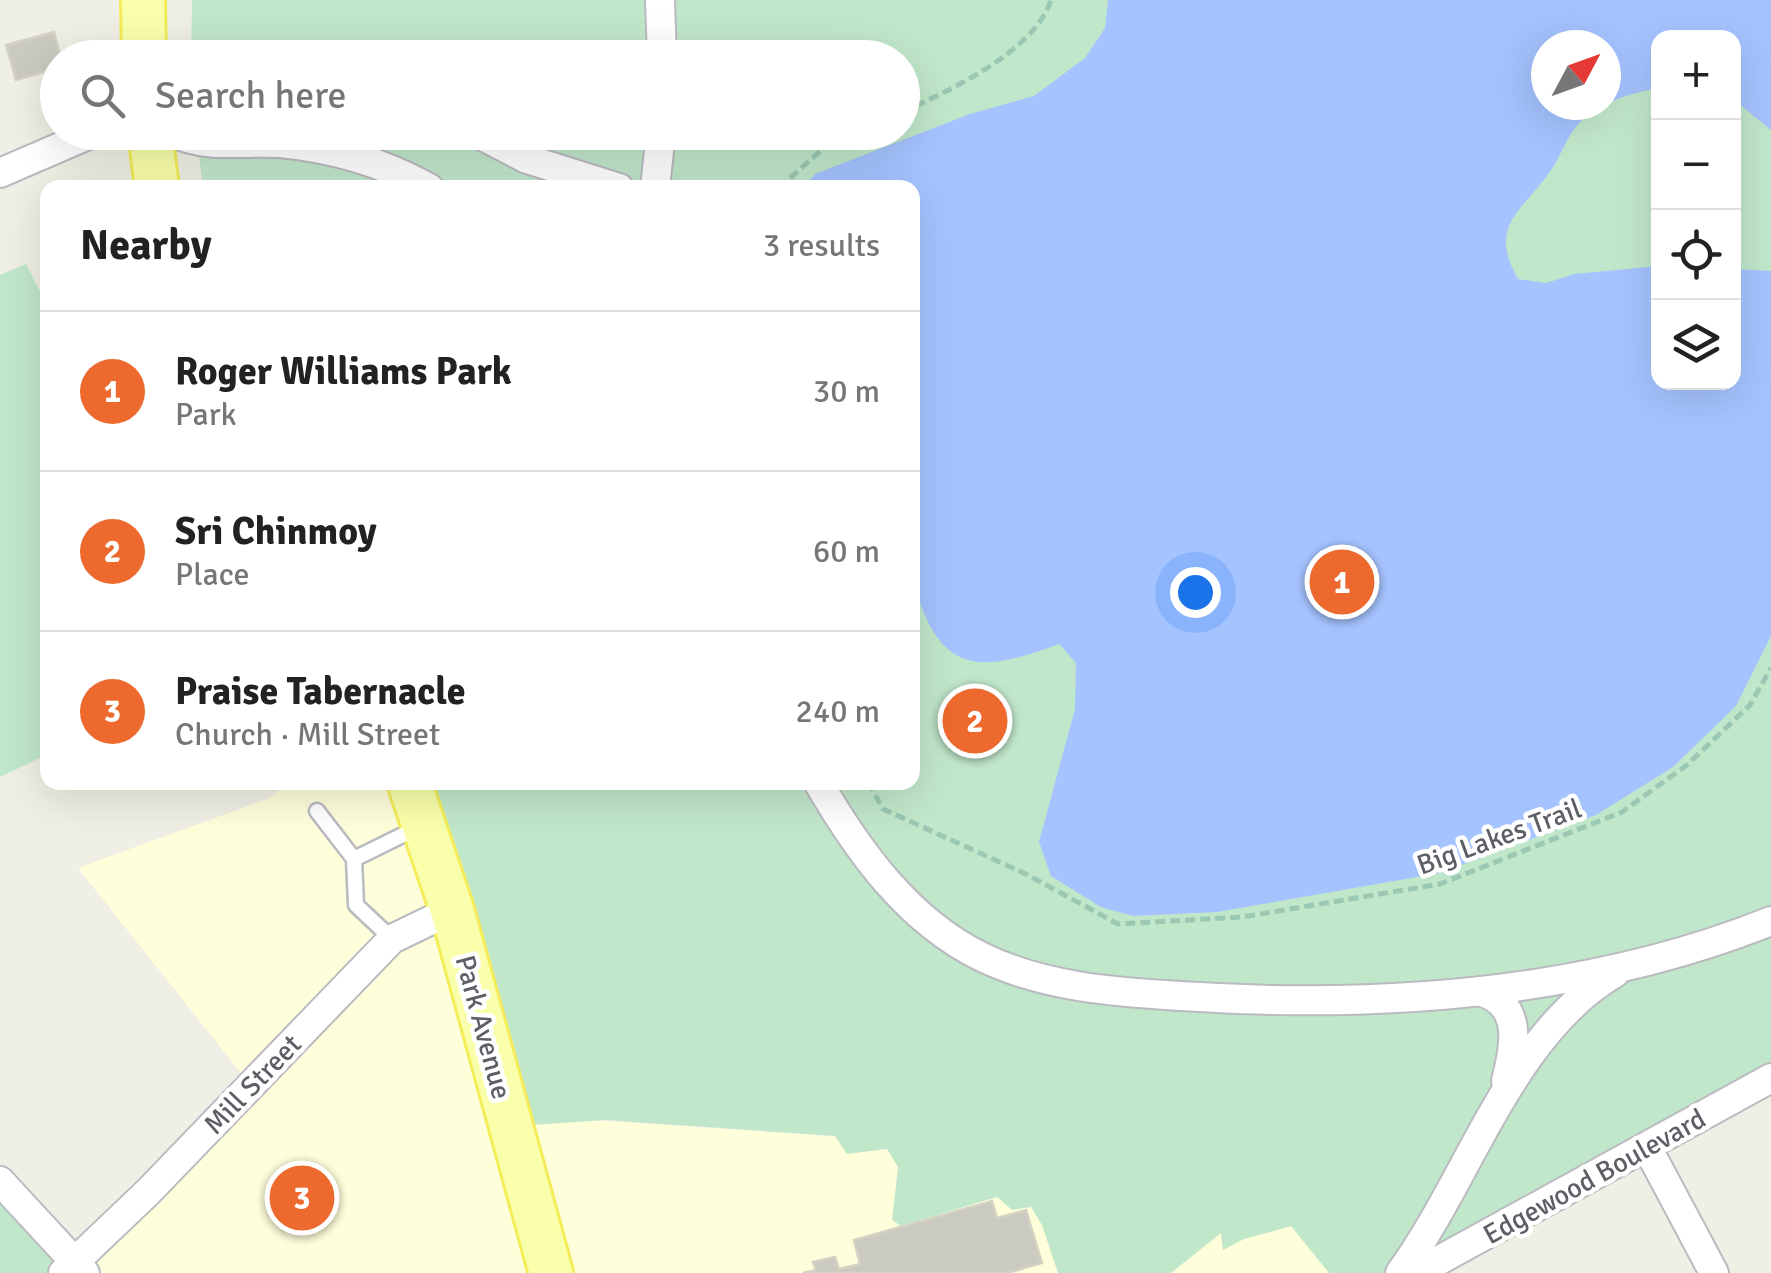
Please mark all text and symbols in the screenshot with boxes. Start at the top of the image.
north arrow [1531,30,1621,120]
map controls [1651,30,1741,390]
button: + [1651,30,1741,120]
search box [40,40,920,150]
icon: search [75,68,130,123]
text: Search here [155,72,347,119]
button: − [1651,120,1741,210]
button: locate [1651,210,1741,300]
text: Nearby [80,220,212,271]
text: 3 results [763,226,880,265]
button: layers [1651,300,1741,390]
text: Roger Williams Park [175,348,512,395]
text: 1 [104,372,121,411]
text: 30 m [813,372,880,411]
text: Park [175,395,237,434]
text: Sri Chinmoy [175,508,377,555]
text: 2 [104,532,121,571]
text: 60 m [813,532,880,571]
pin: 1 [1310,544,1374,620]
text: Place [175,555,250,594]
your location [1170,567,1221,618]
text: Praise Tabernacle [175,668,466,715]
pin: 2 [942,684,1008,758]
text: 3 [104,692,121,731]
text: 240 m [796,692,880,731]
text: Church · Mill Street [175,715,440,754]
street label: Big Lakes Trail [1412,791,1586,882]
street label: Park Avenue [448,952,519,1103]
street label: Mill Street [197,1028,309,1142]
street label: Edgewood Boulevard [1477,1102,1712,1252]
pin: 3 [270,1160,334,1236]

